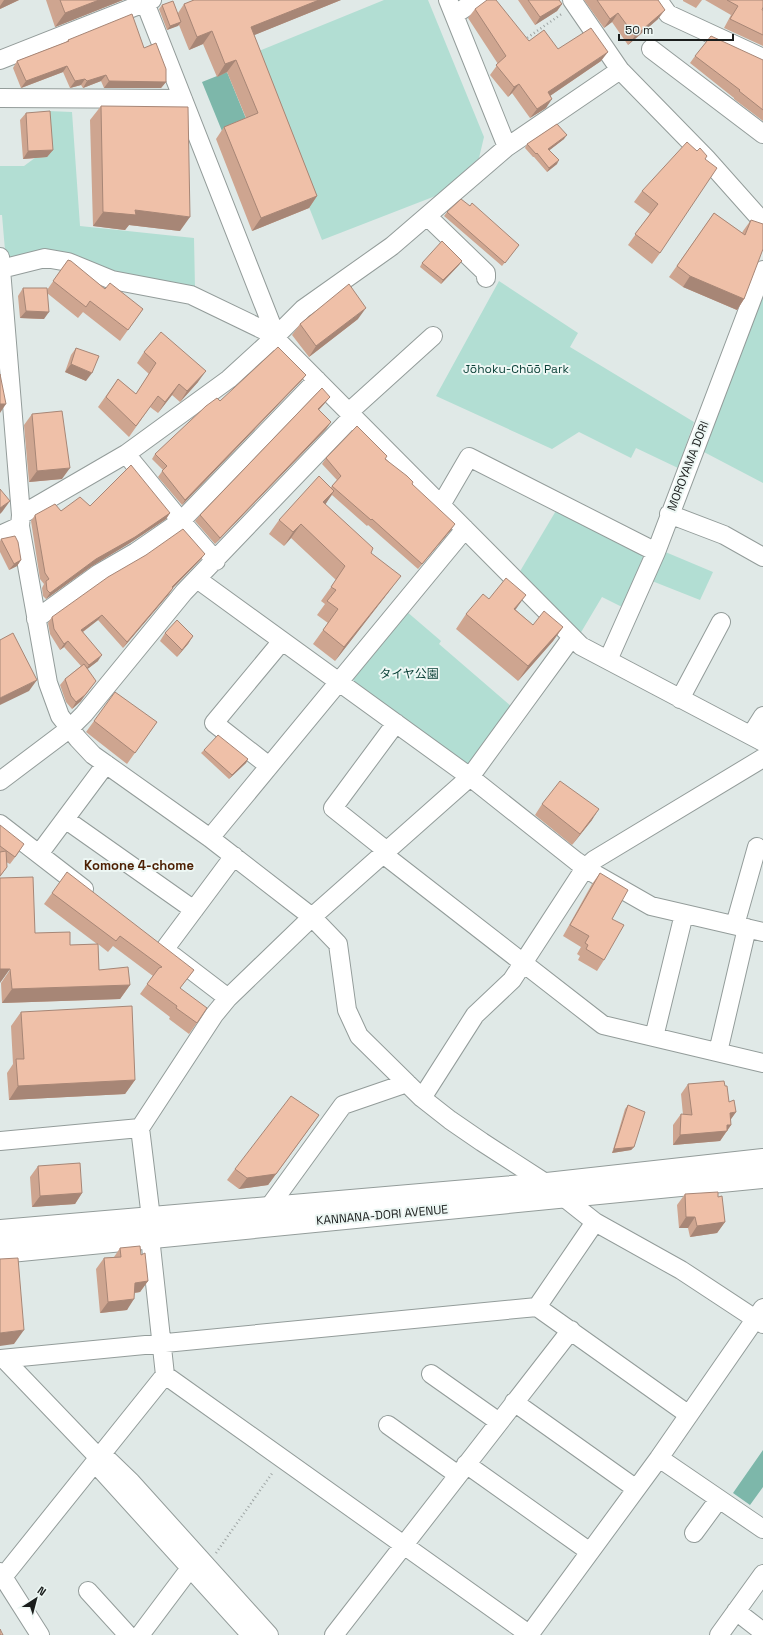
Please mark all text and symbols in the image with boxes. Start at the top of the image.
scale bar [619,16,733,42]
text: 50 m [625,22,653,38]
park label: Jōhoku-Chūō Park [463,361,570,377]
street label: MOROYAMA DORI [664,419,712,513]
park label: タイヤ公園 [379,666,439,682]
district label: Komone 4-chome [84,857,194,874]
street label: KANNANA-DORI AVENUE [315,1201,449,1229]
north arrow [16,1579,56,1619]
text: N [35,1583,49,1599]

